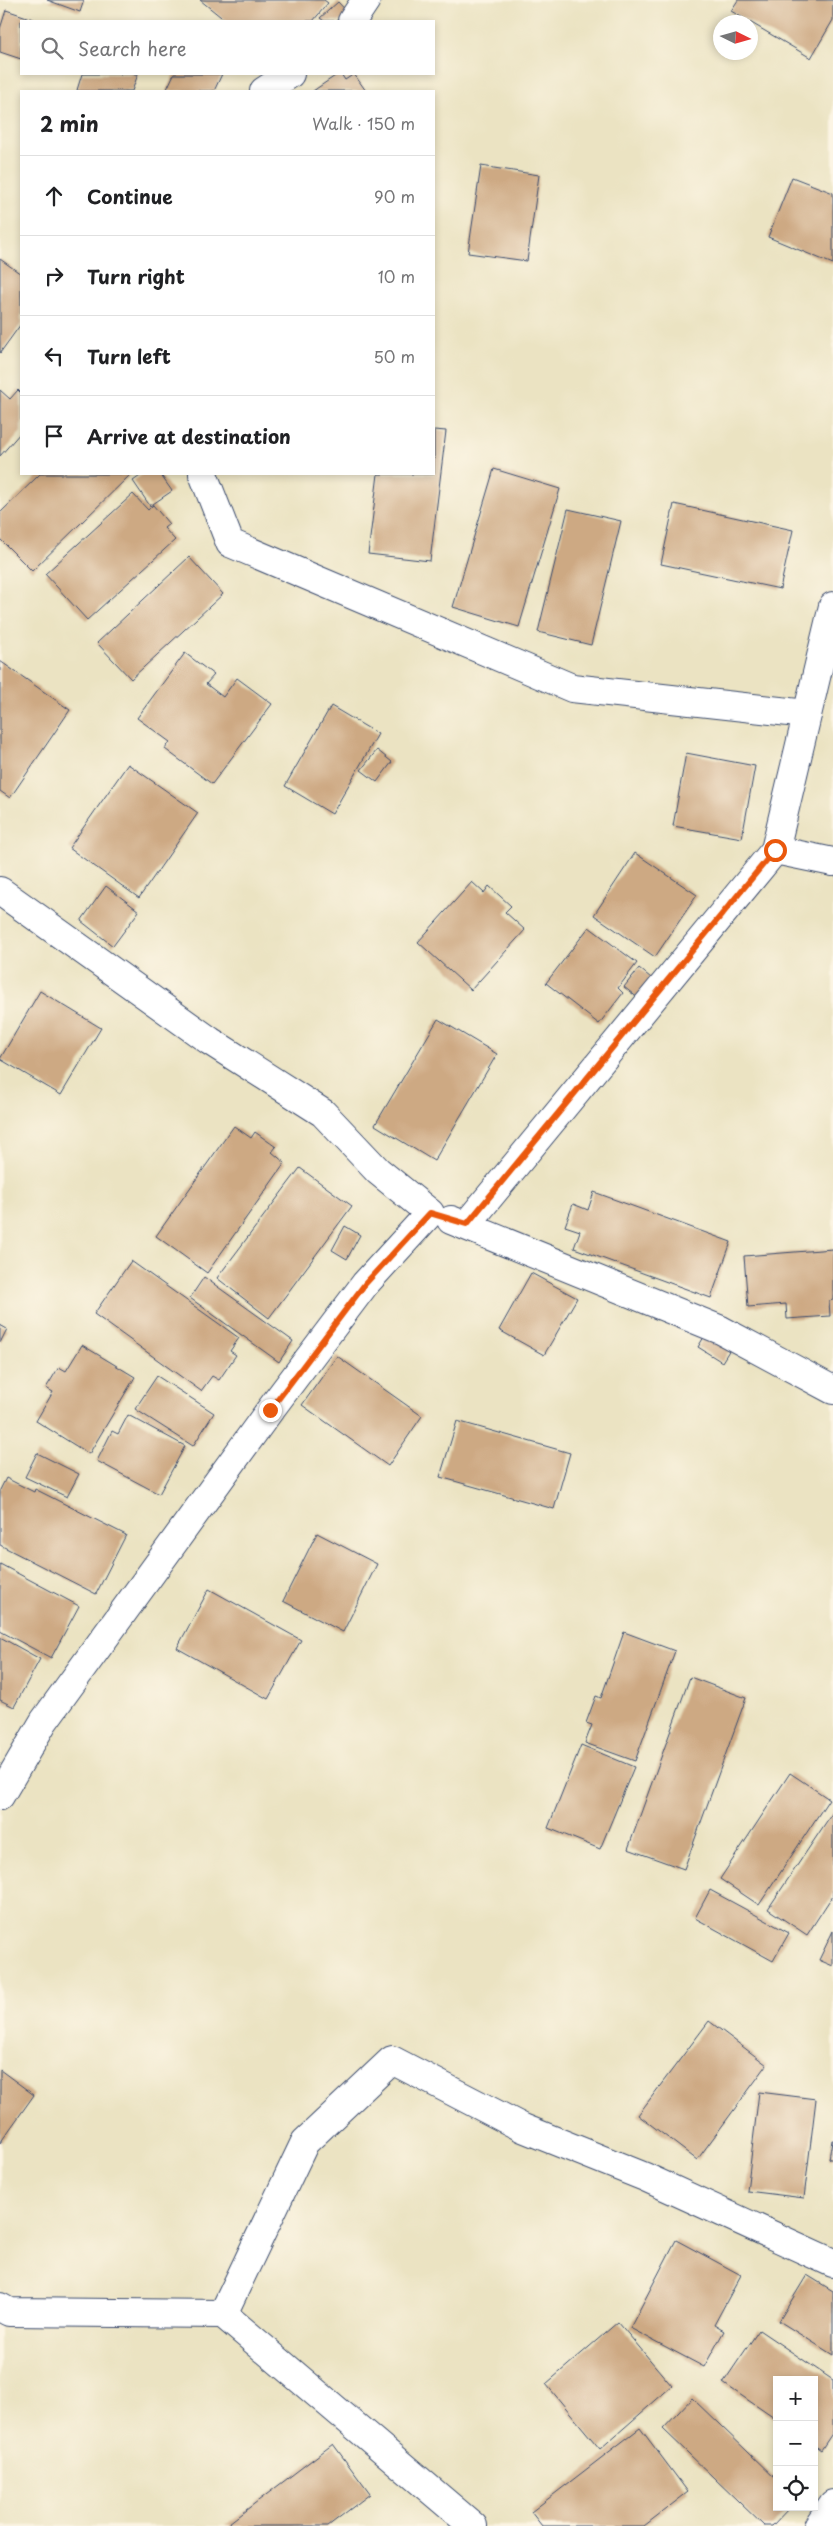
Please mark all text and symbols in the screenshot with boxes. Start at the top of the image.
north arrow [713,15,758,60]
search box [20,20,435,75]
icon: search [38,34,66,62]
text: Search here [78,34,187,62]
text: 2 min [40,107,99,139]
text: Walk · 150 m [312,111,415,135]
icon: ahead [40,182,68,210]
text: Continue [87,182,173,210]
text: 90 m [374,184,415,208]
icon: right [40,262,68,290]
text: Turn right [87,262,185,290]
text: 10 m [378,264,415,288]
icon: left [40,342,68,370]
text: Turn left [87,342,171,370]
text: 50 m [374,344,415,368]
icon: arrive [40,422,68,450]
text: Arrive at destination [87,422,291,450]
route start [764,839,787,862]
route end [259,1399,282,1422]
map controls [773,2376,818,2511]
button: + [773,2376,818,2421]
button: − [773,2421,818,2466]
button: locate [773,2466,818,2511]

